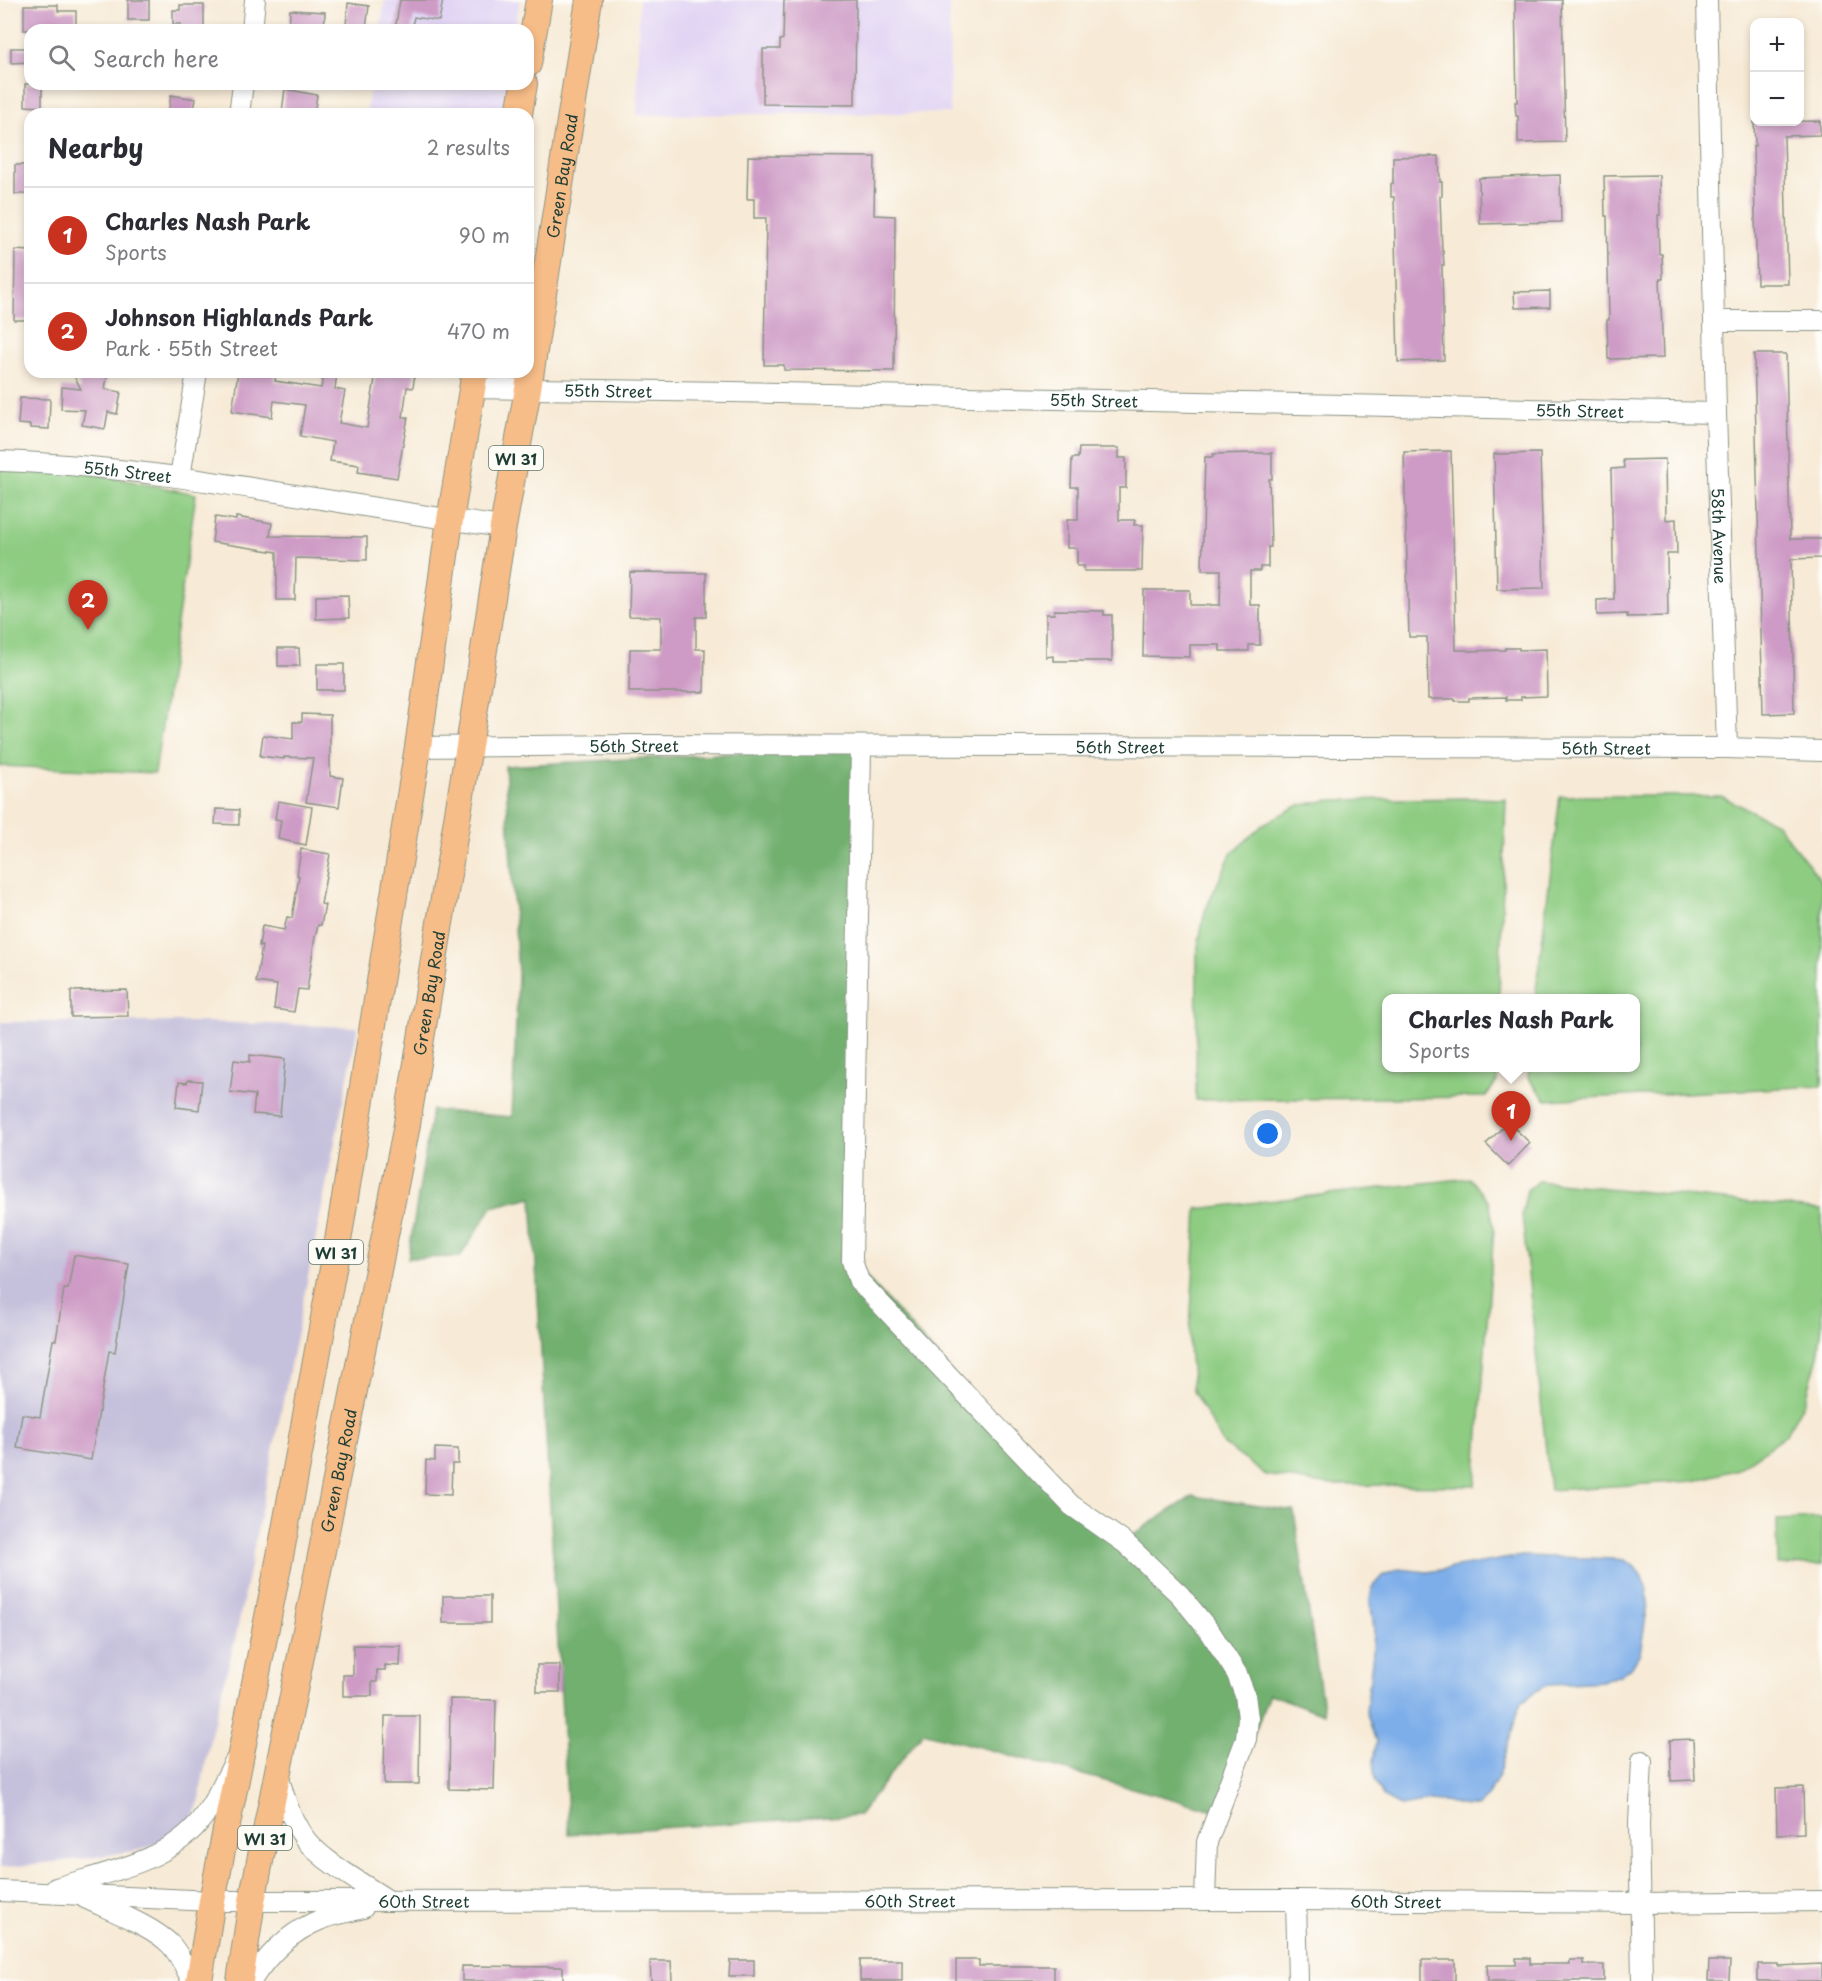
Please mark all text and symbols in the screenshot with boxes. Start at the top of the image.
map controls [1750,18,1804,126]
button: + [1750,18,1804,72]
search box [24,24,534,90]
icon: search [45,41,78,74]
text: Search here [93,41,219,74]
button: − [1750,72,1804,126]
street label: Green Bay Road [540,112,583,240]
text: Nearby [48,128,143,167]
text: 2 results [427,132,510,162]
text: Charles Nash Park [105,204,311,237]
text: 1 [63,220,72,250]
text: 90 m [459,220,510,250]
text: Sports [105,237,167,267]
text: Johnson Highlands Park [105,300,373,333]
text: 2 [60,316,75,346]
text: 470 m [447,316,510,346]
text: Park · 55th Street [105,333,278,363]
street label: 55th Street [564,377,653,403]
street label: 55th Street [1049,387,1139,413]
street label: 55th Street [1535,397,1625,423]
road number: WI 31 [489,446,543,470]
street label: 55th Street [83,454,173,488]
street label: 58th Avenue [1706,487,1734,584]
pin: 2 [68,580,107,630]
street label: 56th Street [589,733,679,757]
street label: 56th Street [1075,734,1165,758]
street label: 56th Street [1561,736,1651,760]
street label: Green Bay Road [406,929,451,1057]
popup [1382,994,1640,1072]
text: Charles Nash Park [1408,1002,1614,1035]
text: Sports [1408,1035,1470,1065]
pin: 1 [1492,1092,1530,1141]
your location [1253,1119,1282,1148]
road number: WI 31 [309,1240,363,1264]
street label: Green Bay Road [314,1406,362,1534]
road number: WI 31 [238,1826,292,1850]
street label: 60th Street [864,1888,956,1912]
street label: 60th Street [1350,1888,1442,1913]
street label: 60th Street [378,1889,470,1913]

